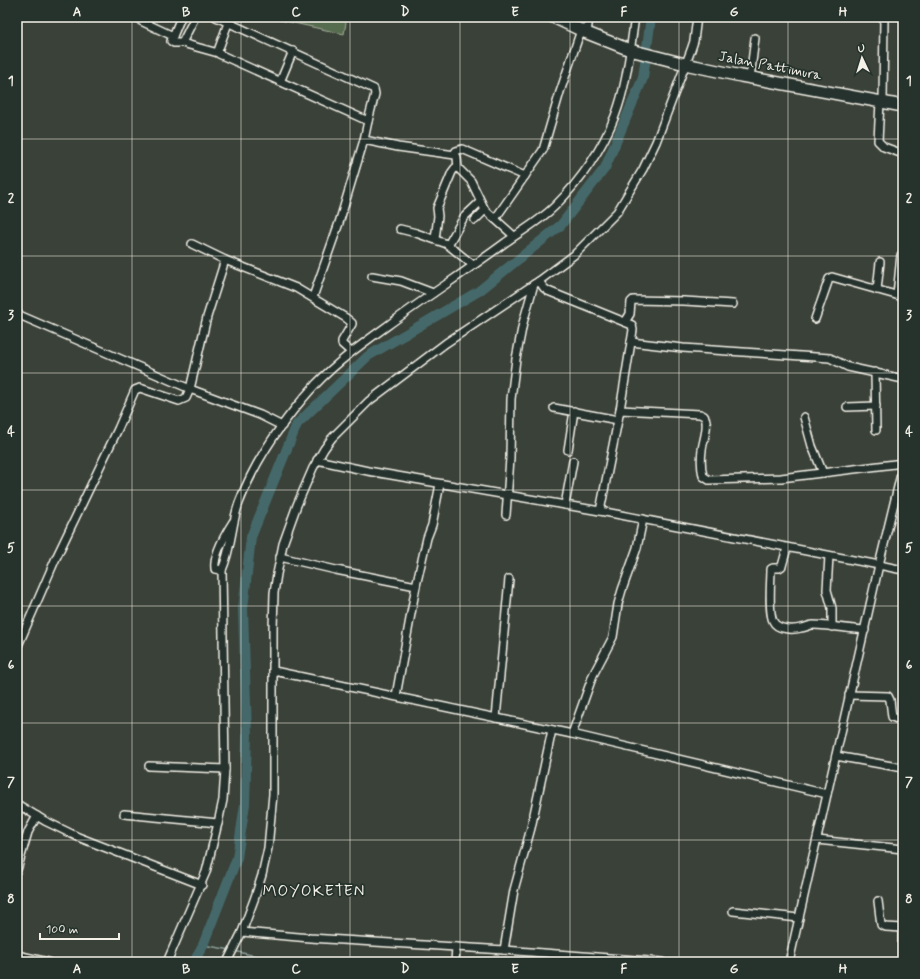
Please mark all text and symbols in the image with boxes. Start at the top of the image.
text: A [73,4,81,21]
text: B [182,4,191,21]
text: C [291,4,301,21]
text: D [401,4,410,21]
text: E [511,4,519,21]
text: F [621,4,628,21]
text: G [730,4,739,21]
text: H [839,4,848,21]
north arrow [842,38,882,78]
text: U [857,42,865,56]
street label: Jalan Pattimura [717,47,823,85]
text: 1 [8,73,14,90]
text: 1 [906,73,912,90]
text: 2 [8,190,15,207]
text: 2 [906,190,913,207]
text: 3 [8,307,14,324]
text: 3 [906,307,912,324]
text: 4 [7,424,15,441]
text: 4 [905,424,913,441]
text: 5 [7,540,15,557]
text: 5 [905,540,913,557]
text: 6 [8,657,15,674]
text: 6 [906,657,913,674]
text: 7 [7,774,15,791]
text: 7 [905,774,913,791]
district label: MOYOKETEN [263,881,365,902]
text: 8 [7,891,15,908]
text: 8 [905,891,913,908]
scale bar [40,915,119,941]
text: 100 m [46,922,78,938]
text: A [73,961,81,978]
text: B [182,961,191,978]
text: C [291,961,301,978]
text: D [401,961,410,978]
text: E [511,961,519,978]
text: F [621,961,628,978]
text: G [730,961,739,978]
text: H [839,961,848,978]

